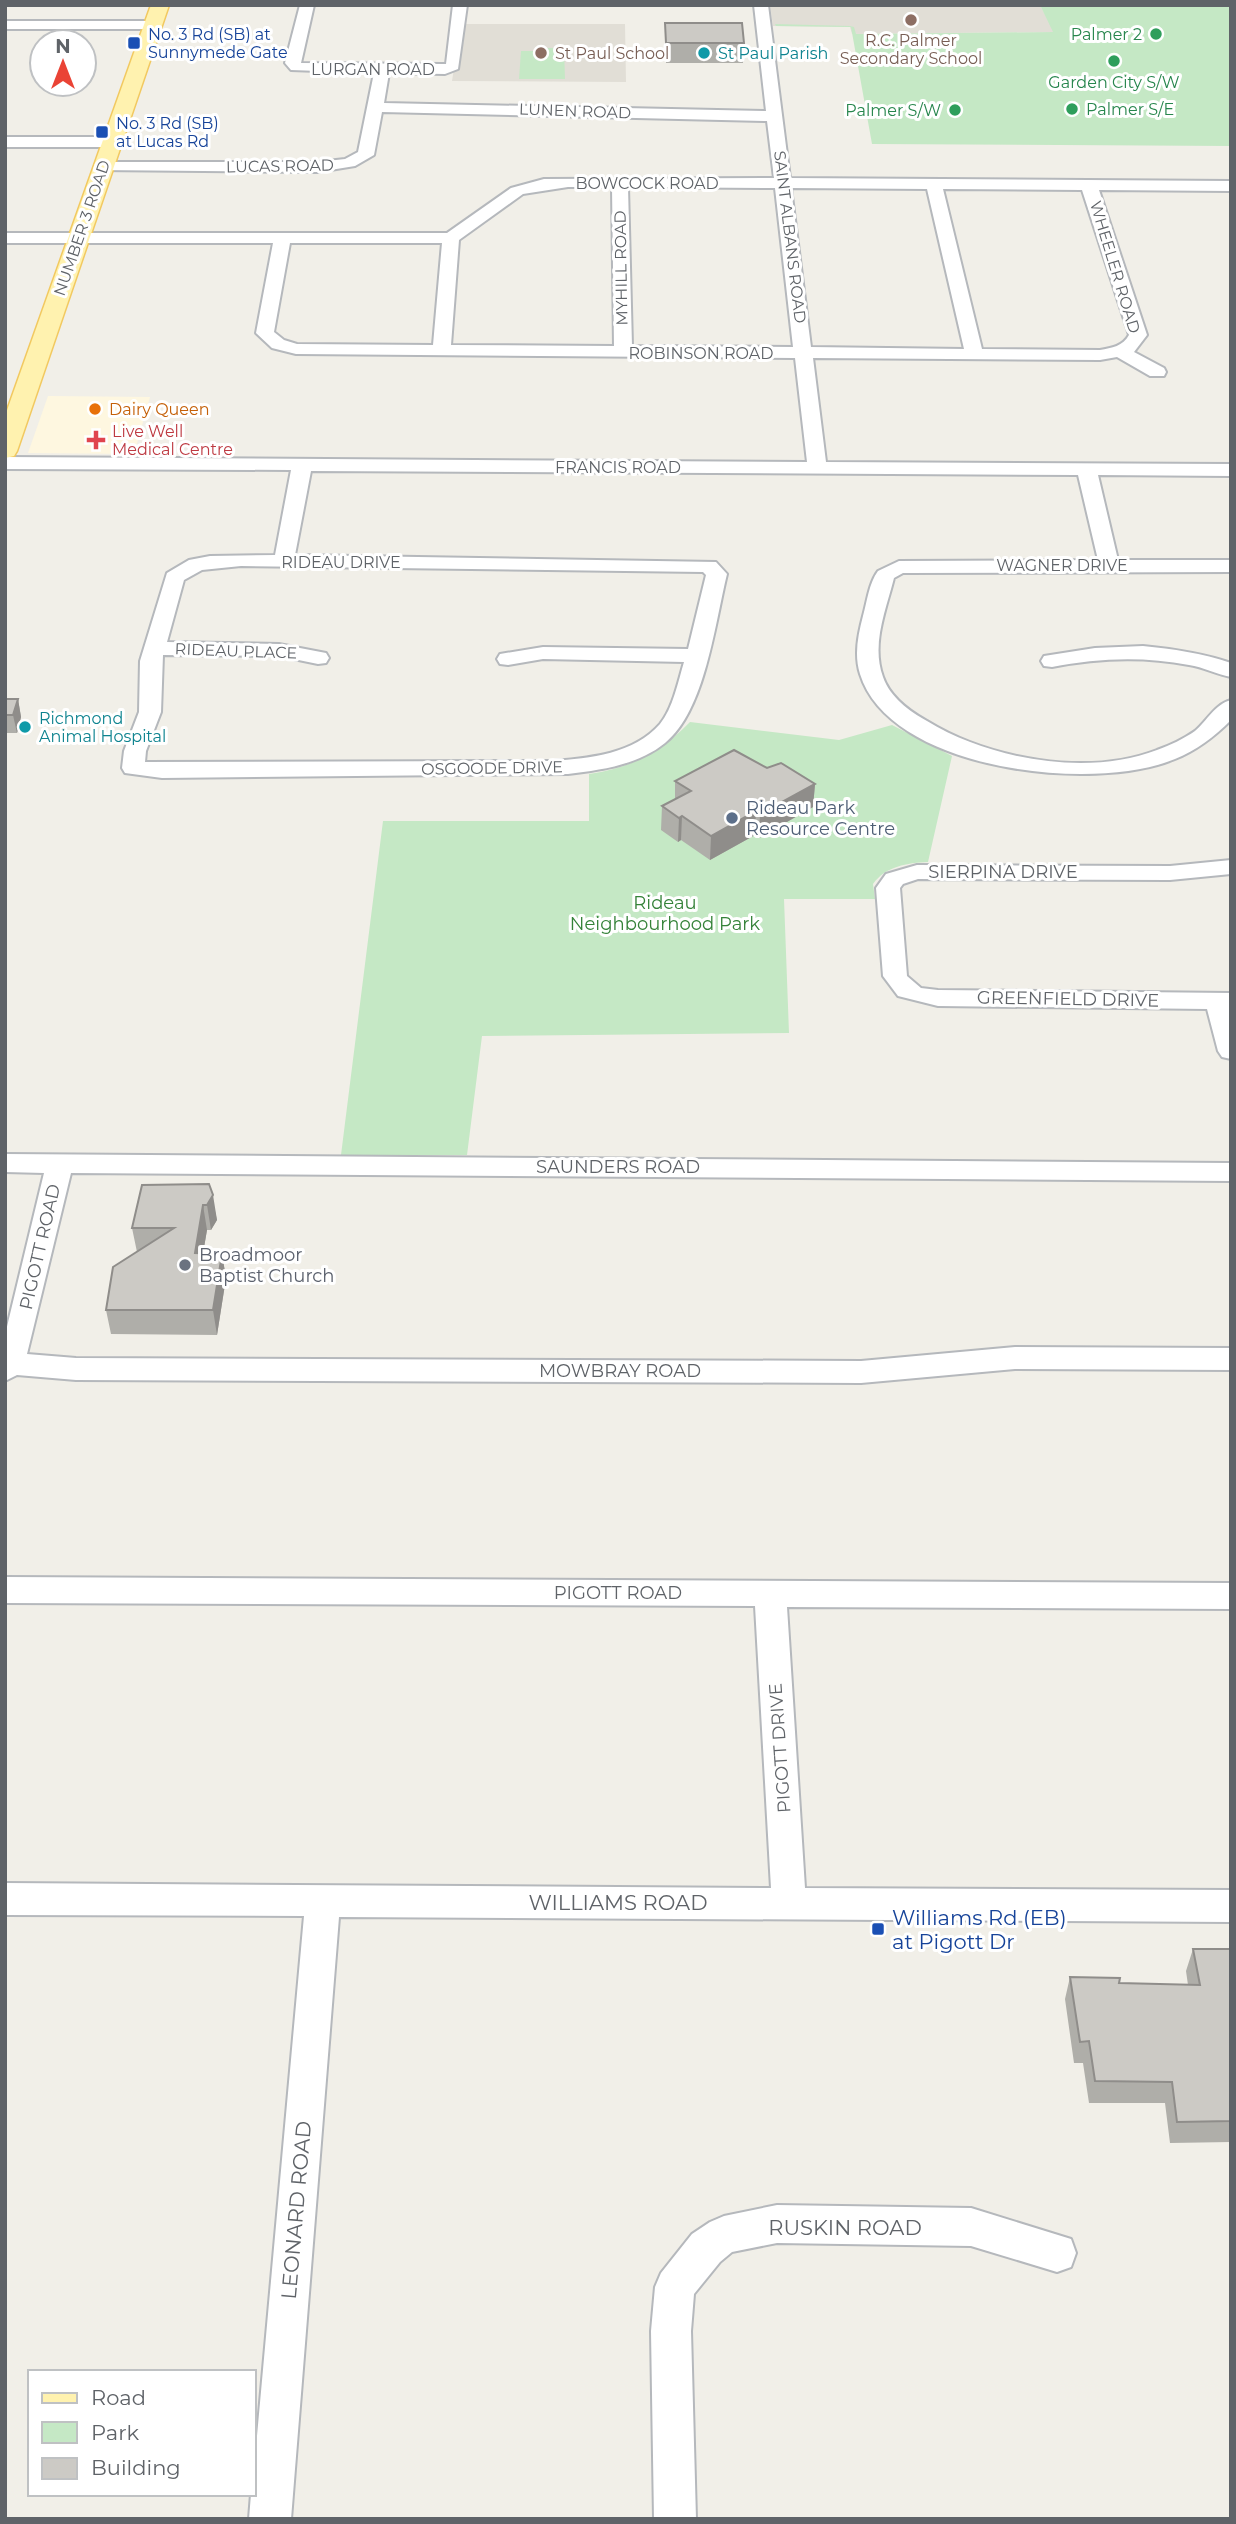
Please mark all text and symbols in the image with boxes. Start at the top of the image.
marker: R.C. Palmer Secondary School [903,12,919,28]
place label: No. 3 Rd (SB) at Sunnymede Gate [148,25,288,62]
place label: Palmer 2 [1071,25,1142,44]
marker: Palmer 2 [1148,26,1164,42]
north arrow [28,28,98,98]
place label: R.C. Palmer Secondary School [840,31,982,68]
text: N [55,35,71,58]
marker: No. 3 Rd (SB) at Sunnymede Gate [126,35,142,51]
place label: St Paul School [555,44,669,63]
place label: St Paul Parish [718,44,828,63]
marker: St Paul School [533,45,549,61]
marker: St Paul Parish [696,45,712,61]
marker: Garden City S/W [1106,53,1122,69]
street label: LURGAN ROAD [311,60,435,79]
place label: Garden City S/W [1048,73,1180,92]
street label: LUNEN ROAD [519,100,631,122]
place label: Palmer S/E [1086,100,1174,119]
place label: Palmer S/W [845,101,941,120]
marker: Palmer S/E [1064,101,1080,117]
marker: Palmer S/W [947,102,963,118]
place label: No. 3 Rd (SB) at Lucas Rd [116,114,219,151]
marker: No. 3 Rd (SB) at Lucas Rd [94,124,110,140]
street label: SAINT ALBANS ROAD [770,150,810,324]
street label: LUCAS ROAD [226,156,334,176]
street label: NUMBER 3 ROAD [50,158,114,298]
street label: BOWCOCK ROAD [575,174,719,193]
street label: WHEELER ROAD [1086,199,1144,335]
street label: MYHILL ROAD [610,210,632,326]
street label: ROBINSON ROAD [629,344,773,363]
place label: Dairy Queen [109,400,209,419]
marker: Dairy Queen [87,401,103,417]
place label: Live Well Medical Centre [112,422,233,459]
marker: Live Well Medical Centre [86,430,106,450]
street label: FRANCIS ROAD [555,458,681,477]
street label: RIDEAU DRIVE [281,553,401,572]
street label: WAGNER DRIVE [996,556,1128,575]
street label: RIDEAU PLACE [174,639,298,663]
place label: Richmond Animal Hospital [39,709,166,746]
marker: Richmond Animal Hospital [17,719,33,735]
street label: OSGOODE DRIVE [421,757,563,779]
place label: Rideau Park Resource Centre [746,797,895,840]
marker: Rideau Park Resource Centre [724,810,740,826]
street label: SIERPINA DRIVE [928,861,1078,883]
park label: Rideau Neighbourhood Park [570,892,760,935]
street label: GREENFIELD DRIVE [977,986,1159,1012]
street label: SAUNDERS ROAD [536,1156,700,1178]
street label: PIGOTT ROAD [15,1182,65,1312]
place label: Broadmoor Baptist Church [199,1244,335,1287]
marker: Broadmoor Baptist Church [177,1257,193,1273]
street label: MOWBRAY ROAD [539,1360,701,1382]
street label: PIGOTT ROAD [554,1582,682,1604]
street label: PIGOTT DRIVE [764,1682,796,1814]
street label: WILLIAMS ROAD [529,1890,707,1915]
place label: Williams Rd (EB) at Pigott Dr [892,1905,1067,1954]
marker: Williams Rd (EB) at Pigott Dr [870,1921,886,1937]
street label: LEONARD ROAD [276,2120,316,2300]
street label: RUSKIN ROAD [768,2215,922,2240]
legend [28,2370,256,2496]
text: Road [91,2385,146,2410]
text: Park [91,2420,139,2445]
text: Building [91,2455,181,2480]

